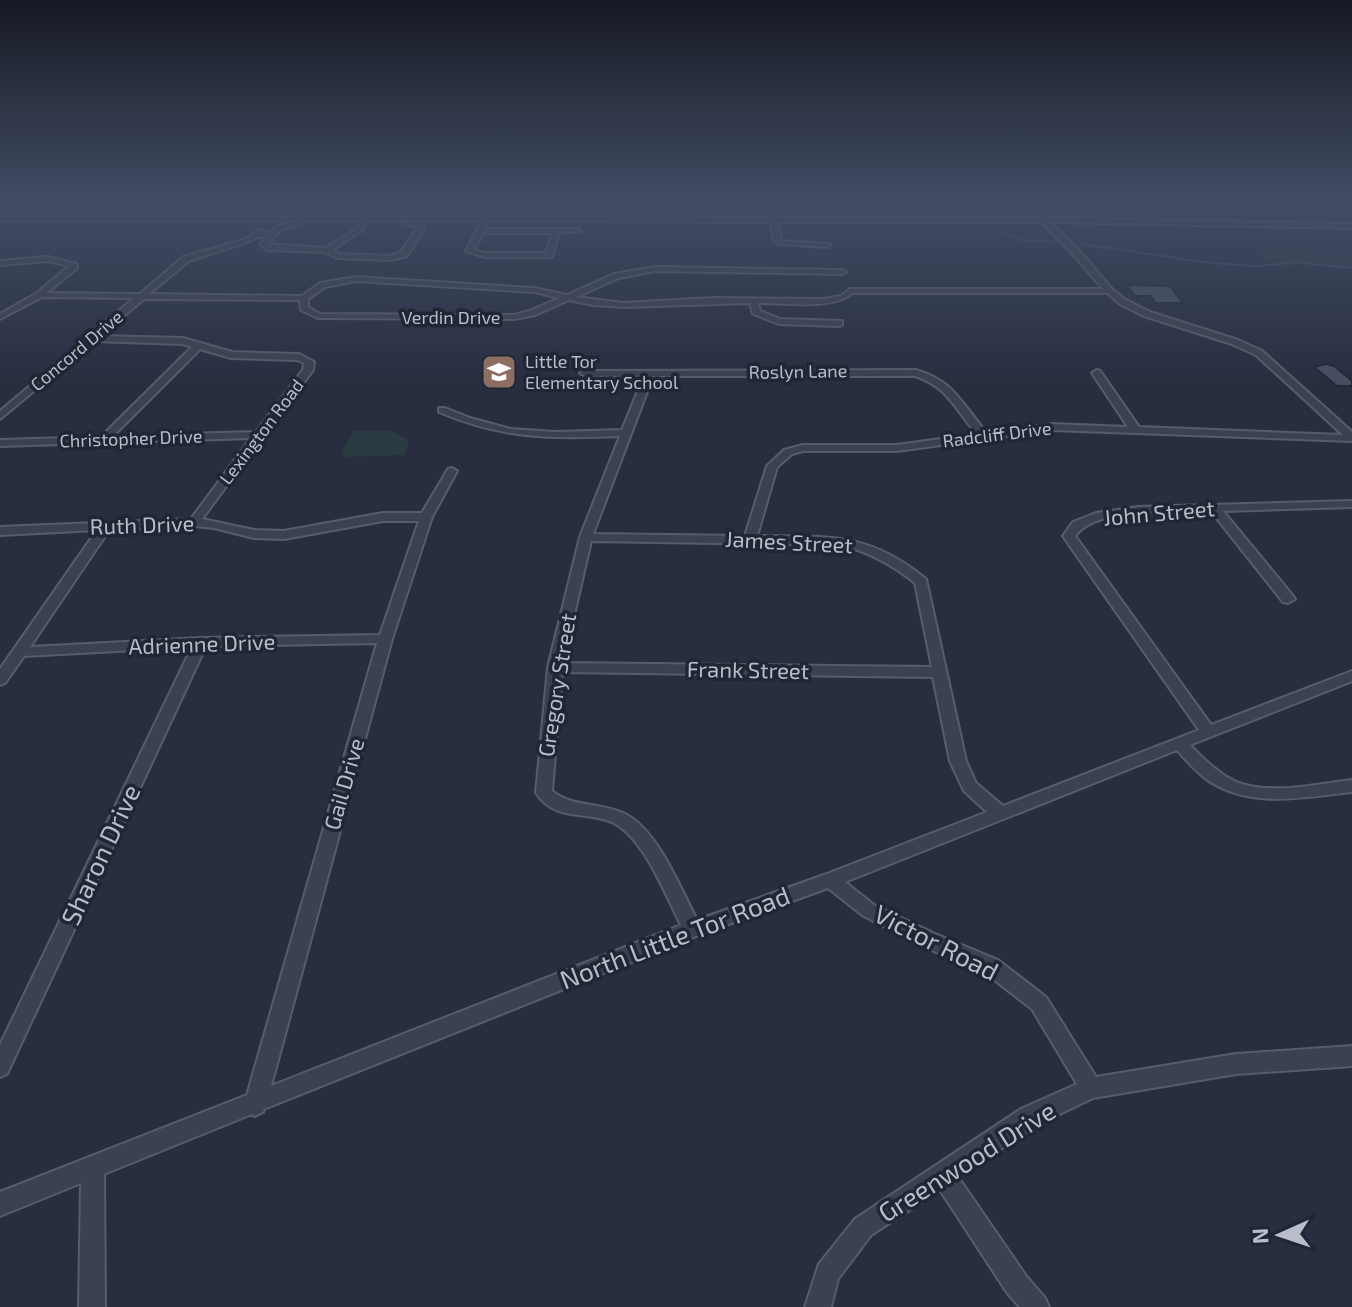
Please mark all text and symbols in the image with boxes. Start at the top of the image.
street label: Concord Drive [26,305,127,395]
street label: Verdin Drive [402,306,500,328]
place label: Little Tor Elementary School [525,350,679,393]
school or university icon: Little Tor Elementary School [480,353,518,391]
street label: Roslyn Lane [748,359,847,383]
street label: Lexington Road [214,374,308,488]
street label: Radcliff Drive [941,416,1053,452]
street label: Christopher Drive [59,425,203,451]
street label: John Street [1102,494,1216,530]
street label: Ruth Drive [89,509,195,539]
street label: James Street [725,525,854,557]
street label: Gregory Street [532,611,580,758]
street label: Adrienne Drive [128,627,276,659]
street label: Frank Street [687,655,809,683]
street label: Gail Drive [318,735,369,833]
street label: Sharon Drive [54,779,146,930]
street label: North Little Tor Road [555,879,794,995]
street label: Victor Road [869,897,1004,986]
street label: Greenwood Drive [872,1094,1060,1228]
north arrow [1240,1195,1320,1275]
text: N [1246,1227,1272,1245]

